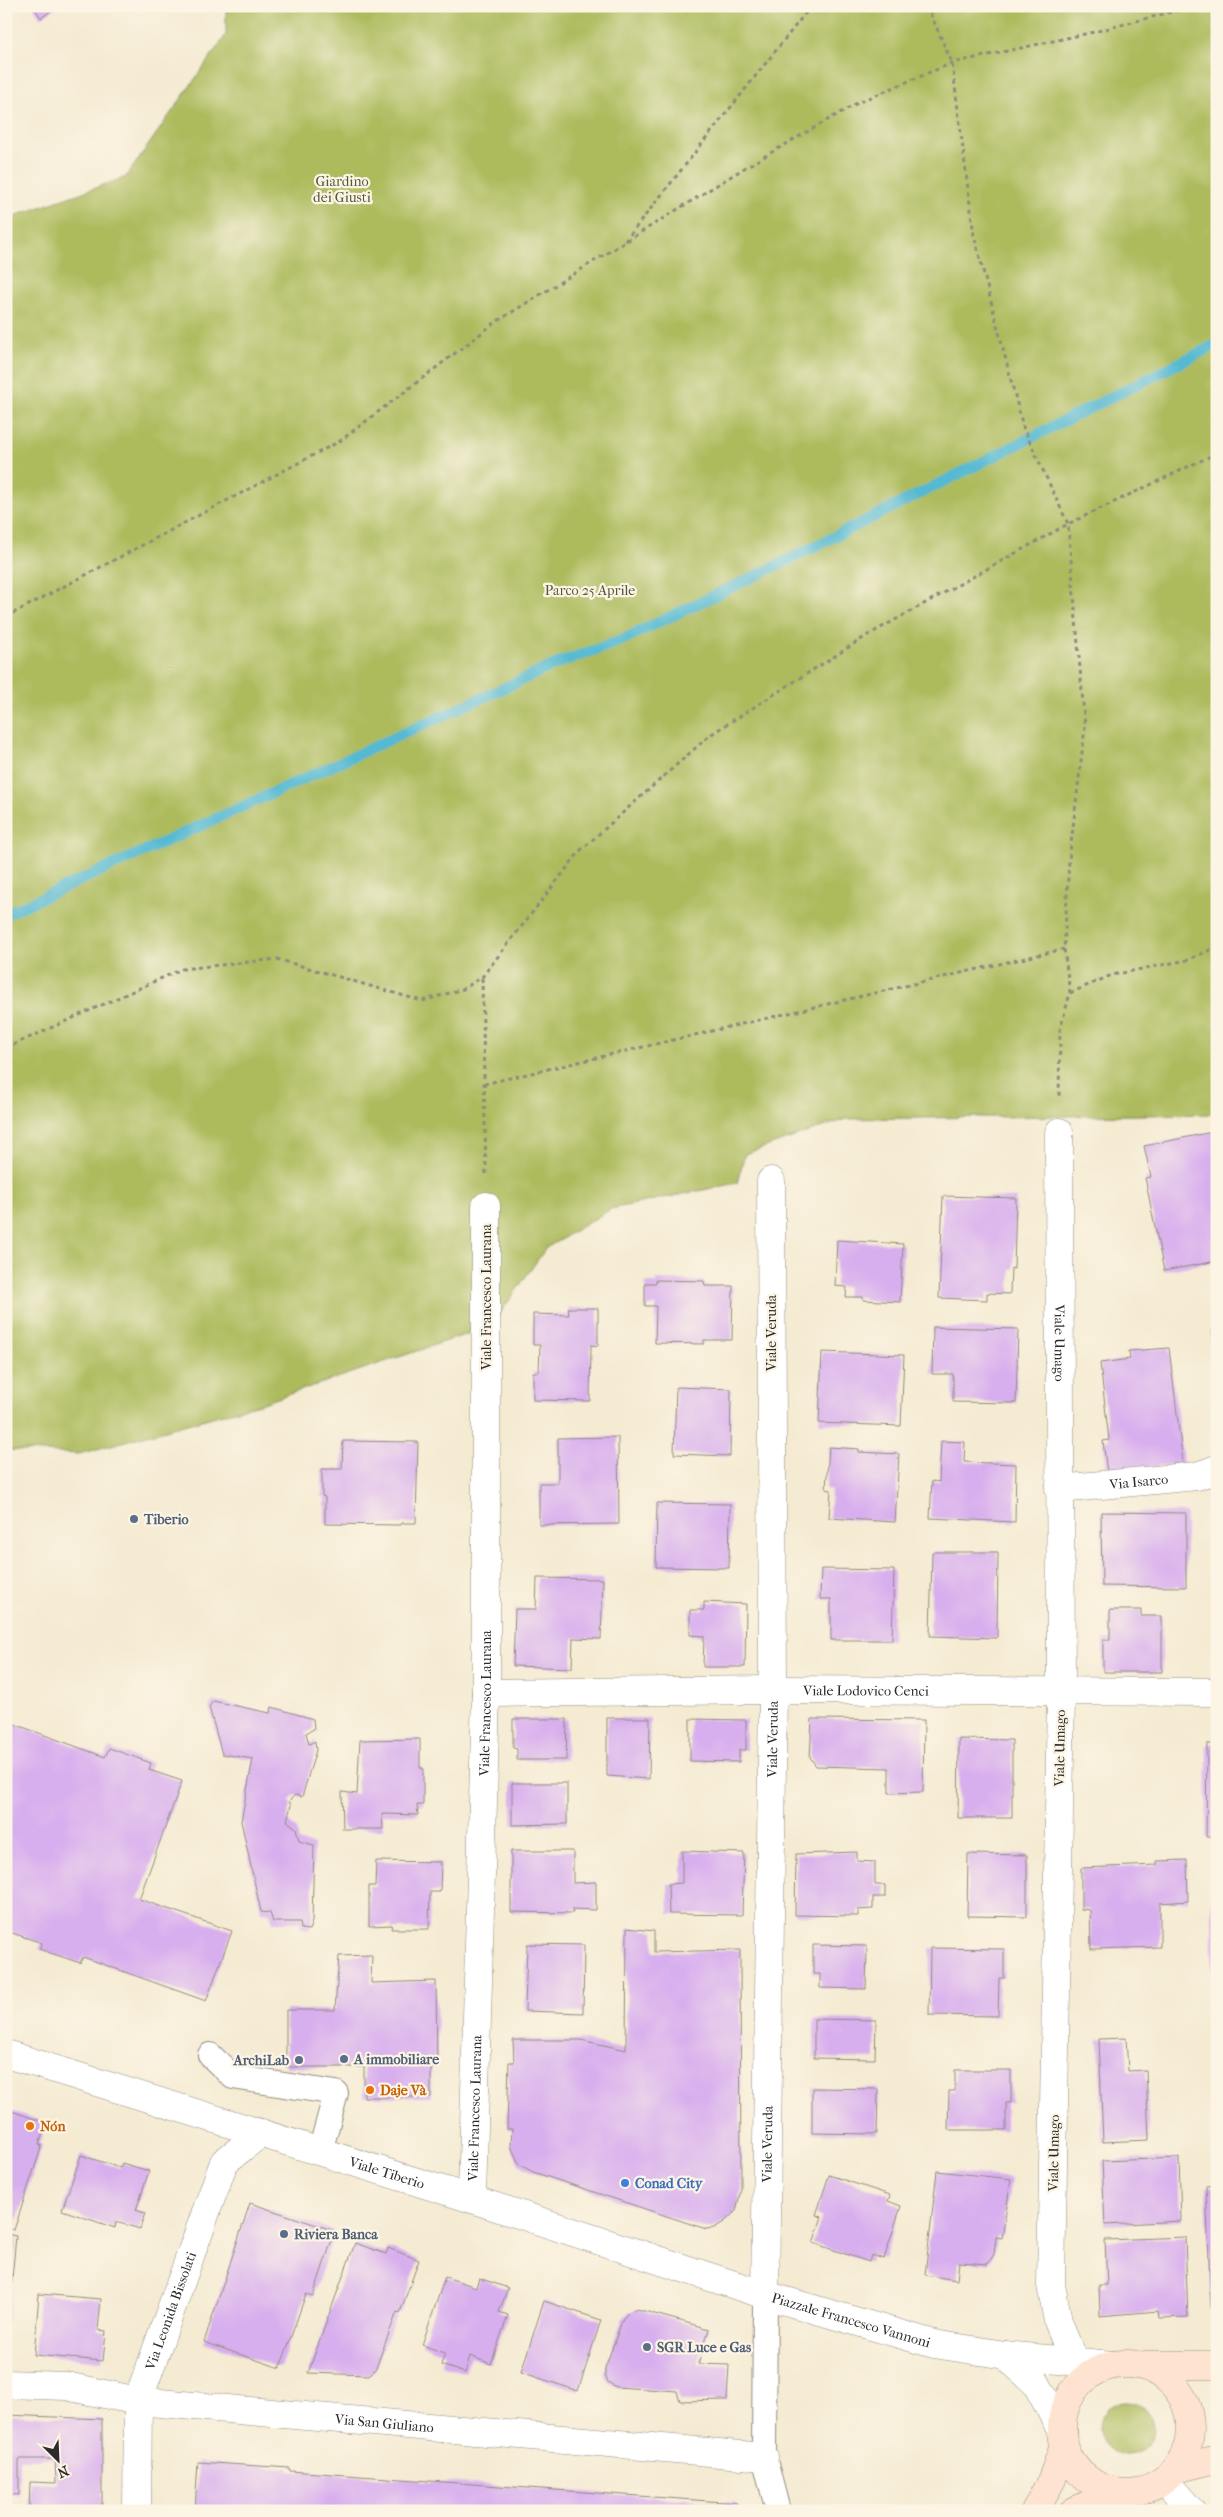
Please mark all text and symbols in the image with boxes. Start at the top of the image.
park label: Giardino dei Giusti [313,173,371,206]
park label: Parco 25 Aprile [545,582,635,599]
street label: Viale Francesco Laurana [478,1224,495,1371]
street label: Viale Veruda [763,1294,780,1372]
street label: Viale Umago [1051,1303,1068,1382]
street label: Via Isarco [1107,1470,1169,1493]
place label: Tiberio [143,1511,189,1528]
marker: Tiberio [128,1513,140,1525]
street label: Viale Francesco Laurana [475,1630,495,1777]
street label: Viale Lodovico Cenci [802,1682,929,1699]
street label: Viale Veruda [763,1700,781,1779]
street label: Viale Umago [1051,1709,1069,1788]
street label: Viale Francesco Laurana [464,2034,485,2182]
place label: A immobiliare [353,2051,439,2068]
place label: ArchiLab [233,2052,290,2069]
marker: A immobiliare [338,2053,350,2065]
marker: ArchiLab [293,2054,305,2066]
place label: Daje Và [380,2082,427,2099]
marker: Daje Và [364,2084,376,2096]
street label: Viale Veruda [758,2105,776,2183]
street label: Viale Umago [1045,2114,1063,2193]
place label: Nón [40,2118,66,2135]
marker: Nón [24,2120,36,2132]
street label: Viale Tiberio [346,2153,427,2192]
place label: Conad City [635,2175,704,2192]
marker: Conad City [619,2177,631,2189]
place label: Riviera Banca [294,2226,378,2243]
marker: Riviera Banca [278,2228,290,2240]
street label: Via Leonida Bissolati [141,2249,200,2373]
street label: Piazzale Francesco Vannoni [770,2289,932,2351]
place label: SGR Luce e Gas [657,2339,752,2356]
marker: SGR Luce e Gas [641,2341,653,2353]
street label: Via San Giuliano [333,2410,435,2436]
north arrow [32,2434,82,2484]
text: N [54,2461,71,2481]

